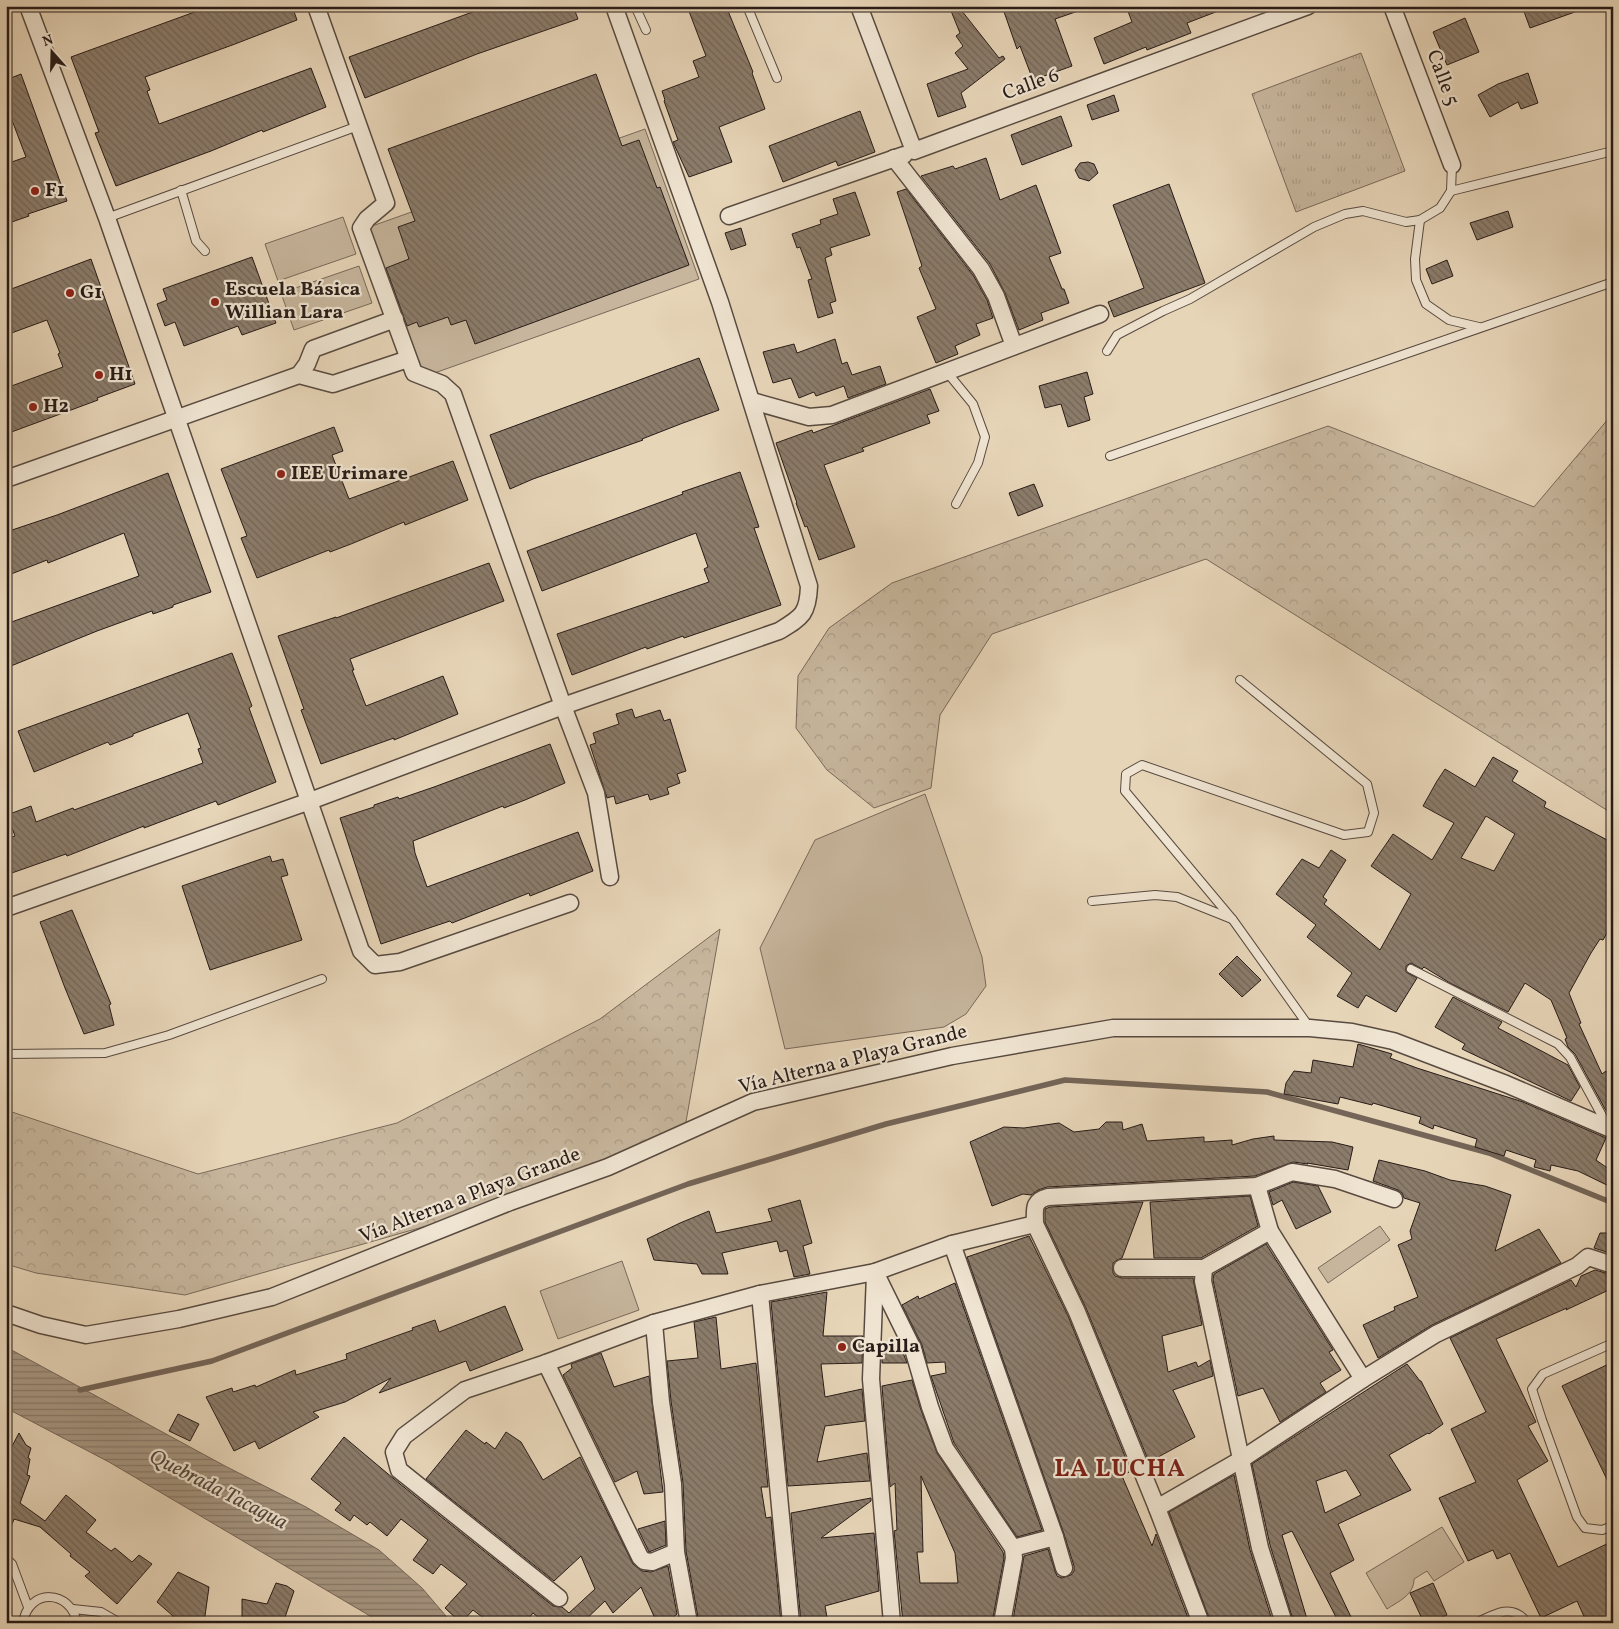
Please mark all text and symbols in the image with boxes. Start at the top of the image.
north arrow [28,28,78,78]
text: N [40,31,56,52]
street label: Calle 5 [1419,46,1465,110]
street label: Calle 6 [999,62,1063,108]
place label: F1 [45,177,65,205]
marker: F1 [29,185,41,197]
place label: Escuela Básica Willian Lara [225,276,361,327]
place label: G1 [80,279,102,307]
marker: G1 [64,287,76,299]
marker: Escuela Básica Willian Lara [209,296,221,308]
place label: H1 [109,361,133,389]
marker: H1 [93,369,105,381]
place label: H2 [43,393,69,421]
marker: H2 [27,401,39,413]
place label: IEE Urimare [291,460,408,488]
marker: IEE Urimare [275,468,287,480]
street label: Vía Alterna a Playa Grande [736,1018,970,1102]
street label: Vía Alterna a Playa Grande [356,1141,584,1251]
place label: Capilla [852,1333,920,1361]
marker: Capilla [836,1341,848,1353]
water label: Quebrada Tacagua [144,1443,292,1537]
district label: LA LUCHA [1054,1452,1186,1487]

